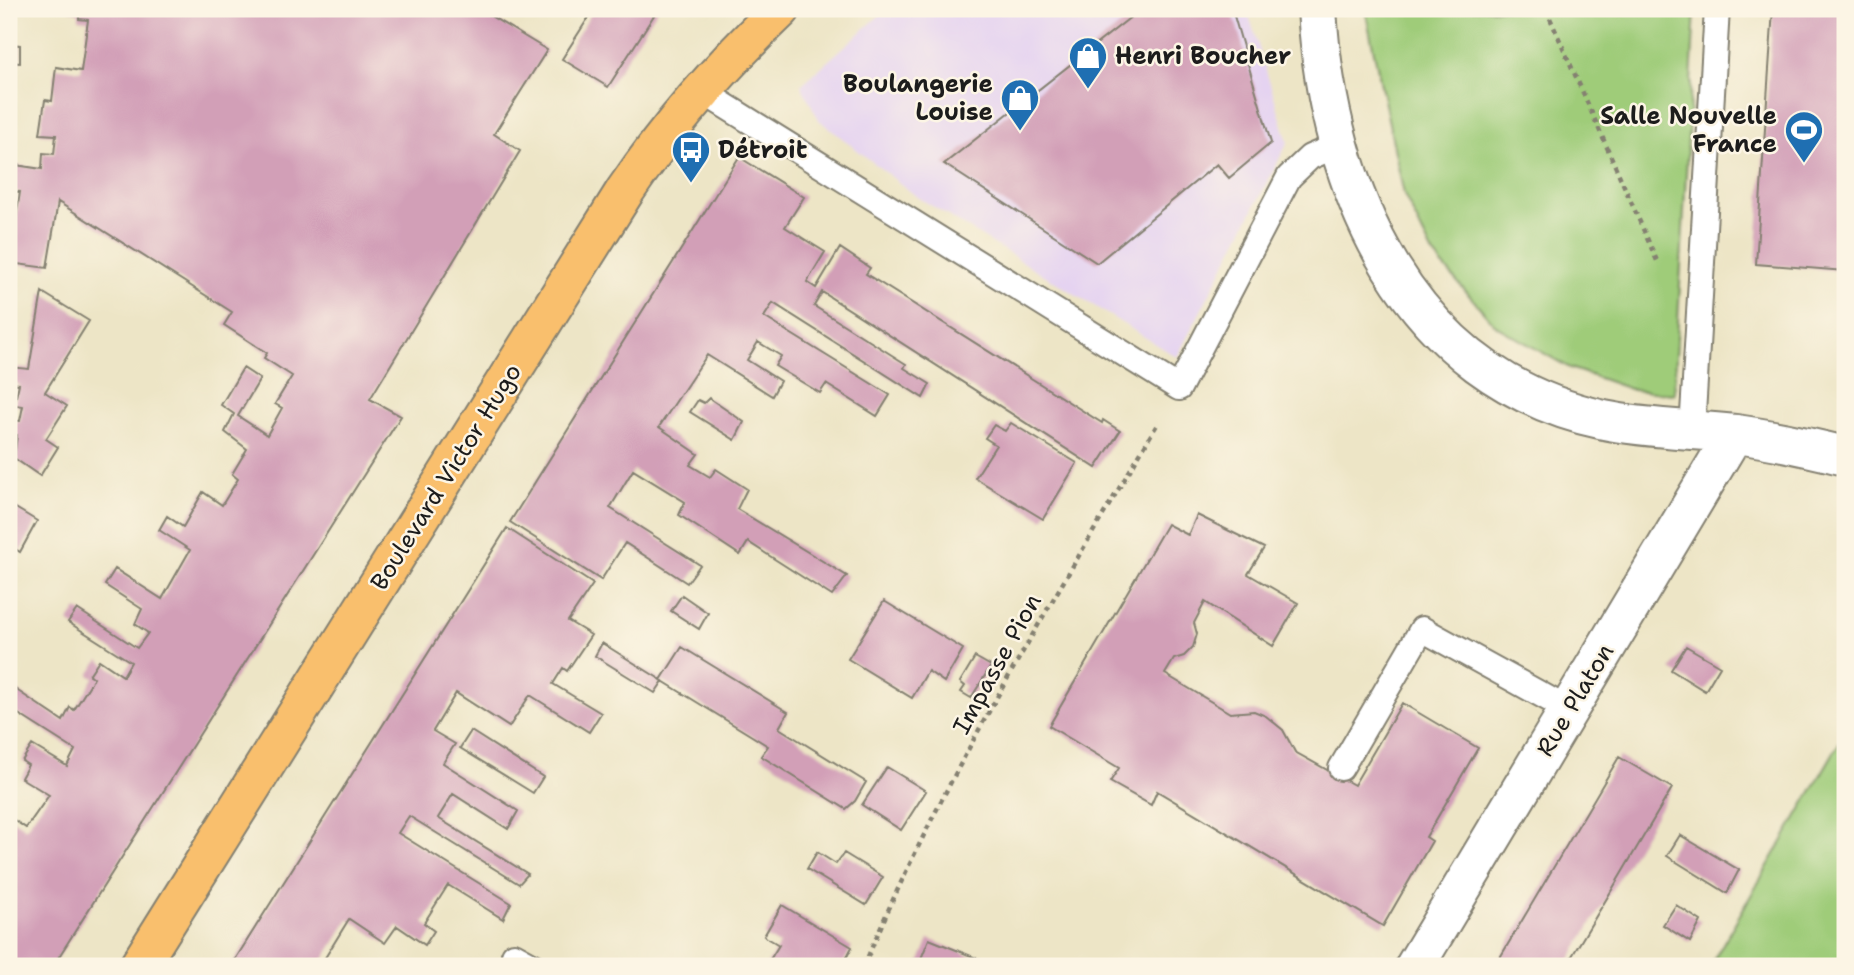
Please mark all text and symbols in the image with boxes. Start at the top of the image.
shop icon: Henri Boucher [1067,35,1109,90]
place label: Henri Boucher [1115,40,1291,72]
place label: Boulangerie Louise [843,68,993,128]
shop icon: Boulangerie Louise [999,77,1041,132]
place label: Salle Nouvelle France [1600,100,1777,160]
sports icon: Salle Nouvelle France [1783,109,1825,164]
bus stop icon: Détroit [670,129,712,184]
place label: Détroit [718,134,808,166]
street label: Boulevard Victor Hugo [363,358,529,596]
street label: Impasse Pion [945,588,1049,740]
street label: Rue Platon [1529,638,1621,762]

